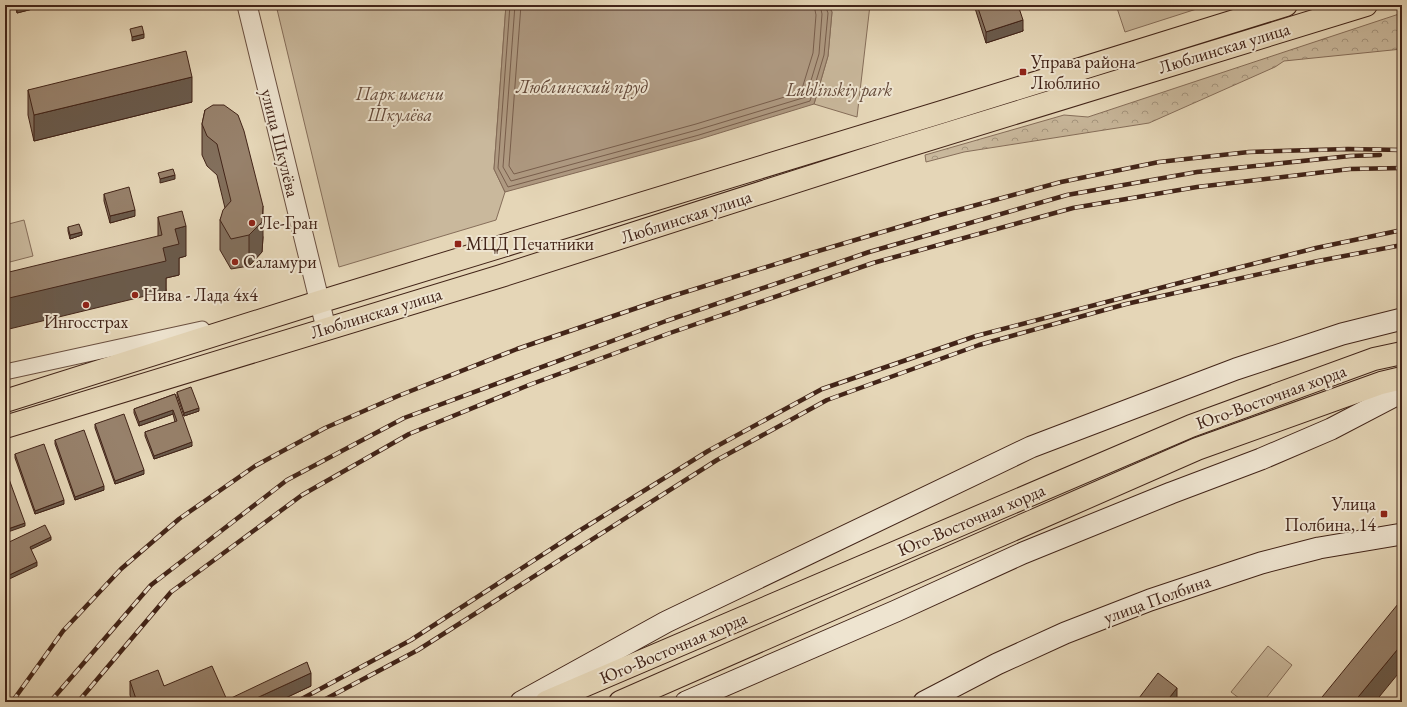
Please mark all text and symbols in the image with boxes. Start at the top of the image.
street label: Люблинская улица [1155,16,1293,78]
place label: Управа района Люблино [1030,50,1136,94]
marker: Управа района Люблино [1018,67,1028,77]
water label: Люблинский пруд [515,74,648,99]
park label: Lublinskiy park [785,78,892,102]
park label: Парк имени Шкулёва [355,82,444,127]
street label: улица Шкулёва [256,86,305,200]
street label: Люблинская улица [617,184,755,249]
place label: Ле-Гран [260,211,318,234]
marker: Ле-Гран [247,218,257,228]
place label: МЦД Печатники [466,232,595,255]
marker: МЦД Печатники [453,239,463,249]
place label: Саламури [243,250,317,273]
marker: Саламури [230,257,240,267]
street label: Люблинская улица [307,281,445,343]
place label: Нива - Лада 4х4 [143,283,258,306]
marker: Нива - Лада 4х4 [130,290,140,300]
marker: Ингосстрах [81,300,91,310]
place label: Ингосстрах [44,310,129,333]
street label: Юго-Восточная хорда [1192,358,1350,434]
street label: Юго-Восточная хорда [893,478,1049,561]
place label: Улица Полбина, 14 [1284,492,1377,536]
marker: Улица Полбина, 14 [1379,509,1389,519]
street label: улица Полбина [1100,568,1214,629]
street label: Юго-Восточная хорда [595,606,751,689]

